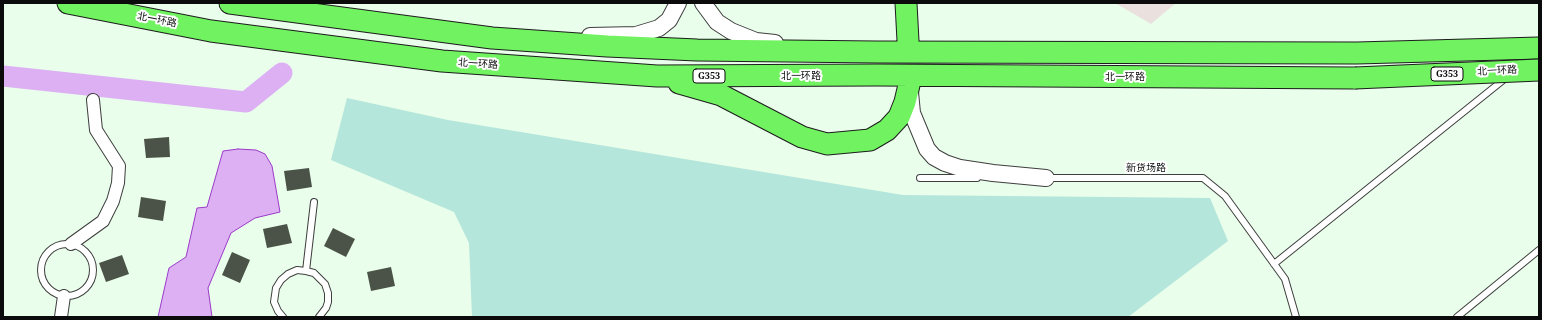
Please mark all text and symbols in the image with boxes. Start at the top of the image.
street label: 北一环路 [136,10,178,30]
street label: 北一环路 [458,57,498,71]
street label: 北一环路 [1477,64,1517,78]
road number: G353 [1431,67,1463,81]
road number: G353 [693,69,725,83]
street label: 北一环路 [781,70,821,82]
street label: 北一环路 [1105,71,1145,83]
street label: 新货场路 [1126,162,1166,174]

